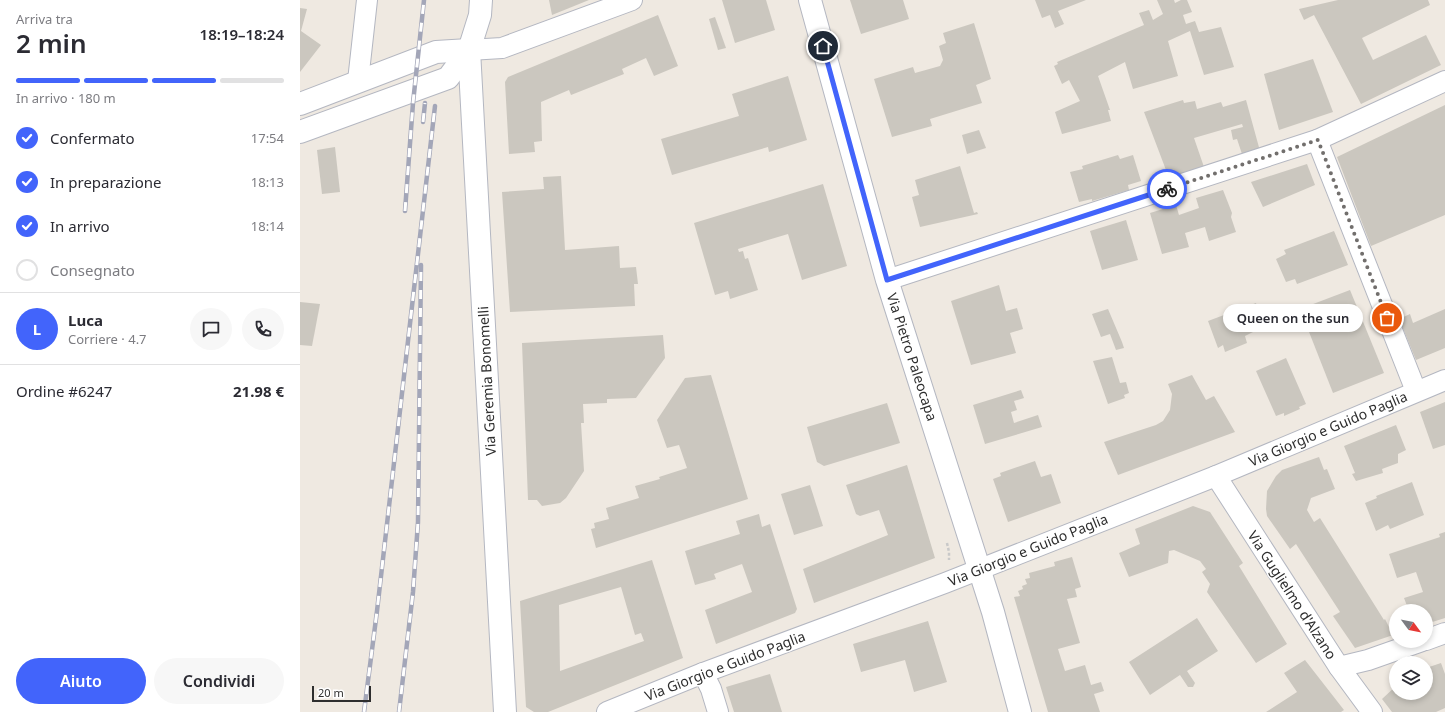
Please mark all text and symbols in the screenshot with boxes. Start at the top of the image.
text: Arriva tra [16,10,73,28]
text: 18:19–18:24 [200,24,284,44]
text: 2 min [16,25,87,61]
pin [806,29,840,63]
icon: home [812,35,834,57]
text: In arrivo · 180 m [16,89,116,107]
icon: check [16,127,38,149]
text: Confermato [50,128,135,148]
text: 17:54 [251,129,284,147]
courier [1147,169,1187,209]
icon: check [16,171,38,193]
text: In preparazione [50,172,162,192]
text: 18:13 [251,173,284,191]
icon: bike [1156,178,1178,200]
icon: check [16,215,38,237]
text: In arrivo [50,216,110,236]
text: 18:14 [251,217,284,235]
text: Consegnato [50,260,135,280]
street label: Via Pietro Paleocapa [883,290,942,423]
pin [1370,301,1404,335]
callout: Queen on the sun [1223,304,1363,332]
street label: Via Geremia Bonomelli [473,306,500,456]
icon: bag [1376,307,1398,329]
button: chat [190,308,232,350]
button: phone [242,308,284,350]
text: Queen on the sun [1237,309,1349,327]
text: Luca [68,310,103,330]
text: L [33,319,41,339]
text: Corriere · 4.7 [68,330,147,348]
text: Ordine #6247 [16,381,112,401]
text: 21.98 € [233,381,284,401]
street label: Via Giorgio e Guido Paglia [1246,386,1410,471]
street label: Via Giorgio e Guido Paglia [945,509,1110,590]
street label: Via Guglielmo d'Alzano [1244,527,1341,663]
north arrow [1389,604,1433,648]
map controls [1389,604,1433,700]
street label: Via Giorgio e Guido Paglia [642,626,808,705]
button: layers [1389,656,1433,700]
button: Aiuto [16,658,146,704]
button: Condividi [154,658,284,704]
scale bar [312,684,371,703]
text: 20 m [318,685,344,700]

